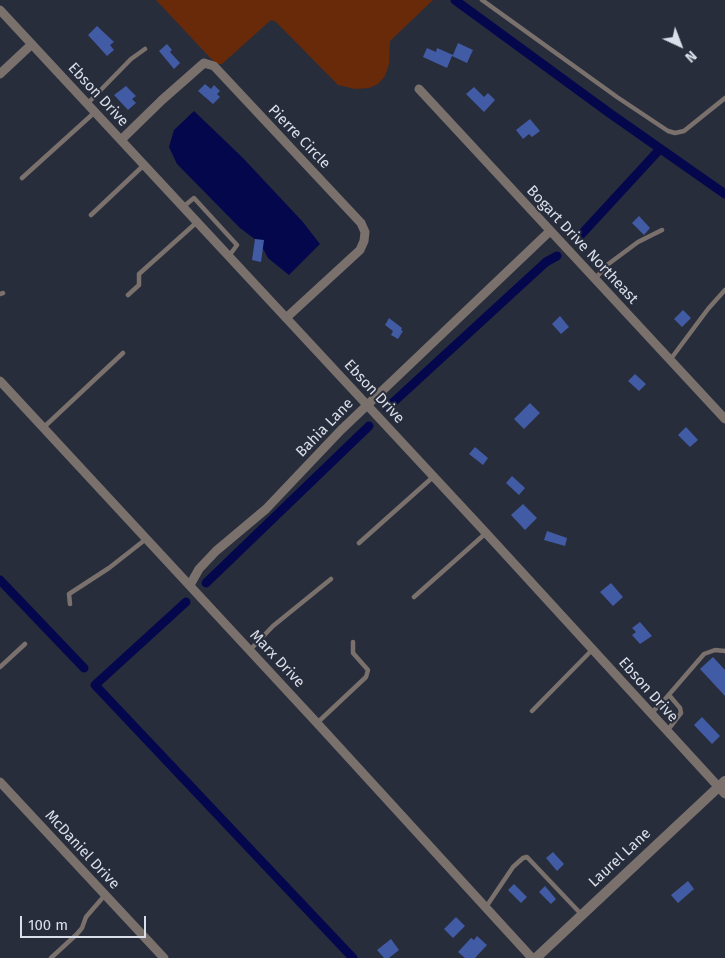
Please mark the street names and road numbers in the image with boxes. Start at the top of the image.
street label: Ebson Drive [64,59,132,131]
street label: Pierre Circle [264,101,334,173]
street label: Bogart Drive Northeast [522,182,642,308]
street label: Ebson Drive [340,356,408,428]
street label: Bahia Lane [293,395,357,461]
street label: Marx Drive [246,627,308,691]
street label: Ebson Drive [614,654,682,726]
street label: McDaniel Drive [41,807,123,893]
street label: Laurel Lane [585,825,655,891]

